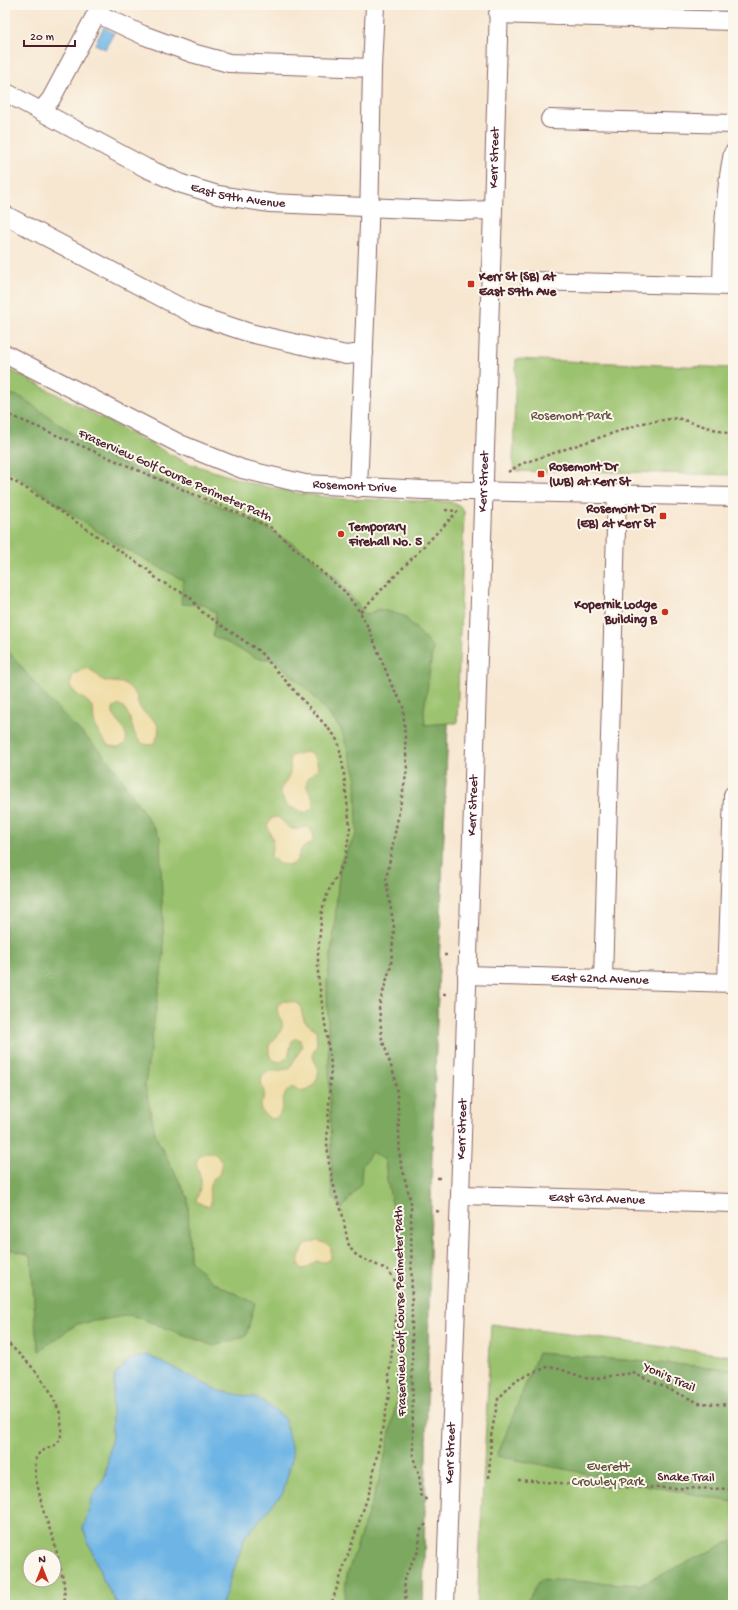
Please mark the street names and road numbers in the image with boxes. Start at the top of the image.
street label: Kerr Street [486,126,503,189]
street label: East 59th Avenue [189,180,286,211]
street label: Fraserview Golf Course Perimeter Path [75,426,274,526]
street label: Kerr Street [475,449,492,512]
street label: Rosemont Drive [312,477,397,496]
street label: Kerr Street [465,773,482,836]
street label: East 62nd Avenue [551,970,649,988]
street label: Kerr Street [454,1097,471,1160]
street label: East 63rd Avenue [549,1190,646,1208]
street label: Fraserview Golf Course Perimeter Path [392,1206,410,1417]
street label: Yoni's Trail [640,1359,697,1396]
street label: Kerr Street [442,1421,459,1484]
street label: Snake Trail [657,1470,715,1486]

